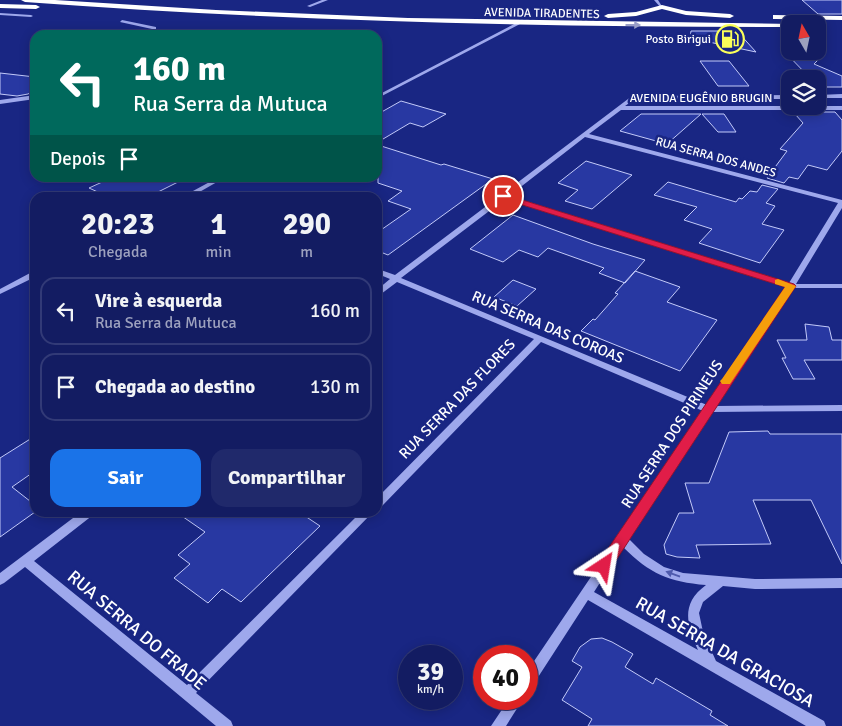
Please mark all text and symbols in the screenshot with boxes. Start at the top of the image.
street label: AVENIDA TIRADENTES [484,5,600,22]
north arrow [781,15,826,60]
map controls [781,15,826,115]
one-way arrow [626,21,642,29]
fuel station icon: Posto Birigui [715,24,745,54]
place label: Posto Birigui [646,32,711,47]
text: 160 m [133,47,226,90]
icon: left [50,50,115,115]
button: layers [781,70,826,115]
text: Rua Serra da Mutuca [133,90,328,117]
street label: AVENIDA EUGÊNIO BRUGIN [630,91,772,106]
street label: RUA SERRA DOS ANDES [654,134,778,181]
icon: arrive [115,145,143,173]
text: Depois [50,147,105,171]
pin [482,175,524,217]
icon: arrive [489,182,517,210]
text: 20:23 [81,206,155,243]
text: 1 [210,206,227,243]
text: 290 [282,206,331,243]
text: Chegada [88,242,148,262]
text: min [206,242,231,262]
text: m [300,242,313,262]
street label: RUA SERRA DAS COROAS [469,287,627,367]
text: Vire à esquerda [95,289,222,313]
icon: left [52,297,80,325]
text: 160 m [310,299,360,323]
text: Rua Serra da Mutuca [95,313,237,333]
street label: RUA SERRA DAS FLORES [395,335,519,463]
street label: RUA SERRA DOS PIRINEUS [617,357,727,511]
icon: arrive [52,373,80,401]
text: Chegada ao destino [95,375,255,399]
text: 130 m [310,375,360,399]
button: Sair [50,449,201,507]
button: Compartilhar [211,449,362,507]
position arrow [577,539,629,591]
street label: RUA SERRA DO FRADE [63,565,211,695]
one-way arrow [666,570,681,577]
street label: RUA SERRA DA GRACIOSA [632,592,818,712]
speed limit sign: 40 [473,645,538,710]
text: 39 [417,656,444,687]
text: km/h [417,682,444,697]

